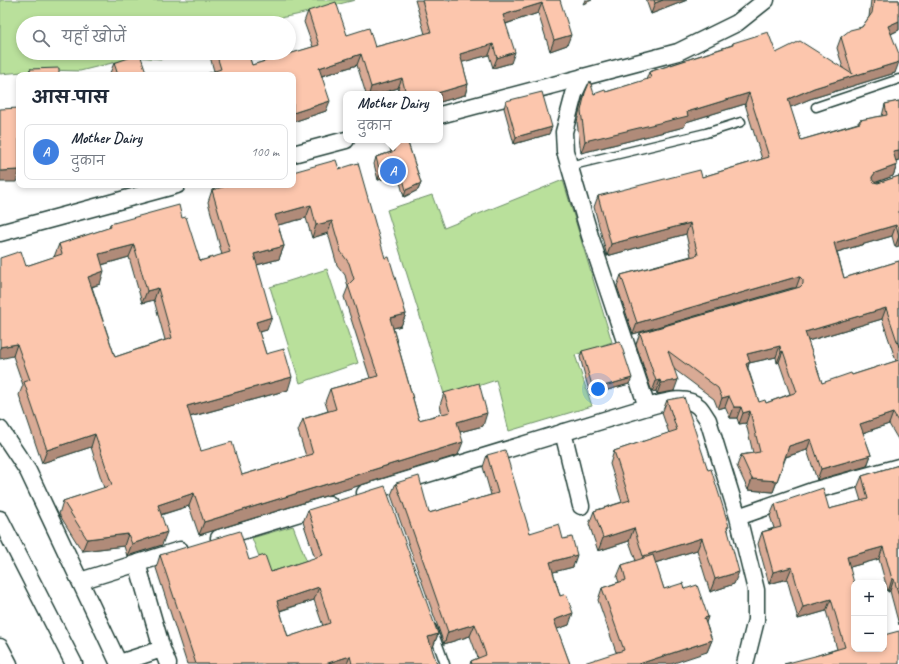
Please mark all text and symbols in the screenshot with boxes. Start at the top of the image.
search box [16,16,296,60]
icon: search [30,27,52,49]
text: यहाँ खोजें [62,28,126,47]
text: आस-पास [32,87,108,108]
popup [343,91,443,143]
text: Mother Dairy [358,94,428,113]
text: दुकान [358,118,391,134]
text: Mother Dairy [71,129,142,148]
text: A [43,144,49,160]
text: 100 m [251,144,279,160]
text: दुकान [71,153,105,169]
pin: A [380,156,406,186]
your location [588,379,608,399]
map controls [851,580,887,652]
button: + [851,580,887,616]
button: − [851,616,887,652]

